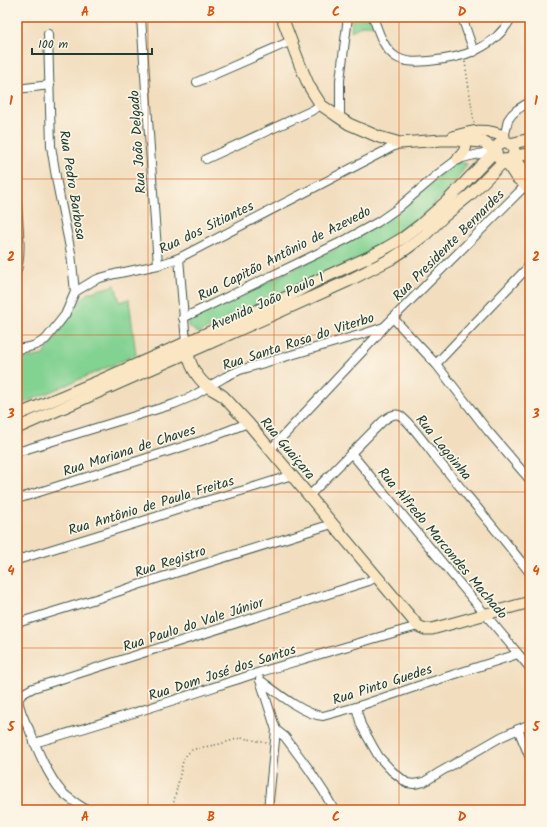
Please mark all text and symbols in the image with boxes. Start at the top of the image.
text: A [81,2,89,23]
text: B [207,2,215,23]
text: C [332,2,340,23]
text: D [458,2,467,23]
scale bar [32,30,152,56]
text: 100 m [38,35,69,54]
street label: Rua João Delgado [123,89,153,195]
text: 1 [9,91,13,112]
text: 1 [534,91,538,112]
street label: Rua Pedro Barbosa [52,129,92,242]
street label: Rua Presidente Bernardes [388,185,510,307]
street label: Rua dos Sitiantes [155,195,258,260]
street label: Rua Capitão Antônio de Azevedo [194,201,375,307]
text: 2 [7,247,15,268]
text: 2 [532,247,540,268]
street label: Avenida João Paulo I [207,267,328,337]
street label: Rua Santa Rosa do Viterbo [220,307,377,377]
text: 3 [6,404,15,425]
text: 3 [531,404,540,425]
street label: Rua Lagoinha [410,410,477,485]
street label: Rua Guaiçara [254,412,320,485]
street label: Rua Mariana de Chaves [60,419,199,483]
street label: Rua Alfredo Marcondes Machado [372,463,513,624]
street label: Rua Antônio de Paula Freitas [66,470,237,542]
street label: Rua Registro [132,540,209,584]
text: 4 [7,561,15,582]
text: 4 [532,561,540,582]
street label: Rua Paulo do Vale Júnior [120,591,268,658]
street label: Rua Dom José dos Santos [146,639,299,707]
street label: Rua Pinto Guedes [330,658,435,711]
text: 5 [7,717,16,738]
text: 5 [532,717,541,738]
text: A [81,807,89,827]
text: B [207,807,215,827]
text: C [332,807,340,827]
text: D [458,807,467,827]

